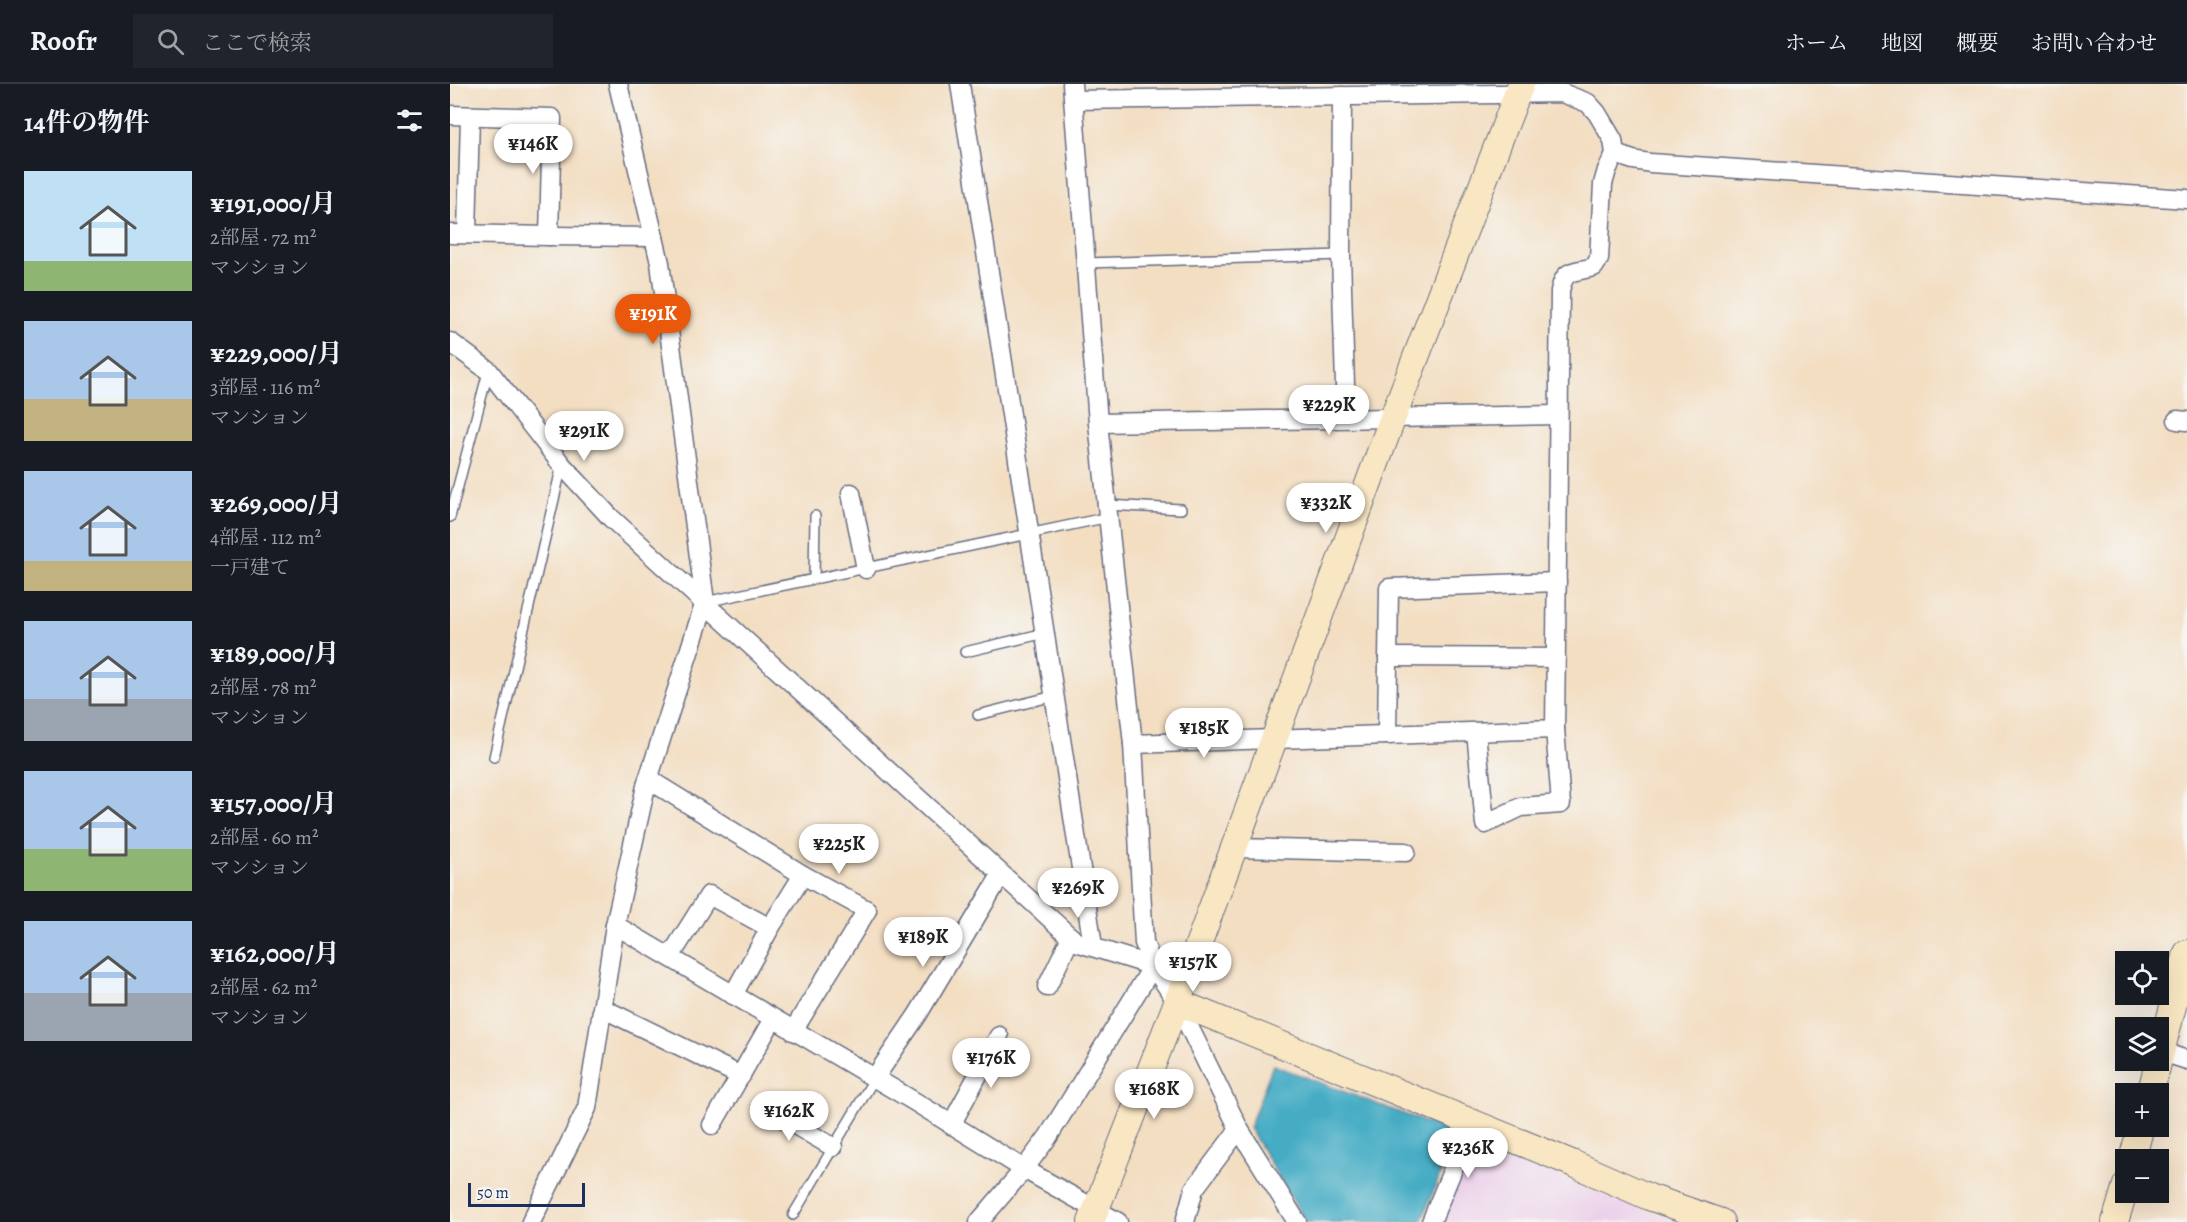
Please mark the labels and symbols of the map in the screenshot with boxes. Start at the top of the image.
pin: ¥146K [491,124,575,175]
pin: ¥191K [611,294,695,345]
pin: ¥229K [1287,385,1371,436]
pin: ¥291K [542,411,626,462]
pin: ¥332K [1284,483,1368,534]
pin: ¥185K [1162,708,1246,759]
pin: ¥225K [797,824,881,875]
pin: ¥269K [1036,868,1120,919]
pin: ¥189K [881,917,965,968]
pin: ¥157K [1151,942,1235,993]
pin: ¥176K [949,1038,1033,1089]
pin: ¥168K [1112,1069,1196,1120]
pin: ¥162K [747,1091,831,1142]
pin: ¥236K [1426,1128,1510,1179]
scale bar [468,1180,585,1208]

